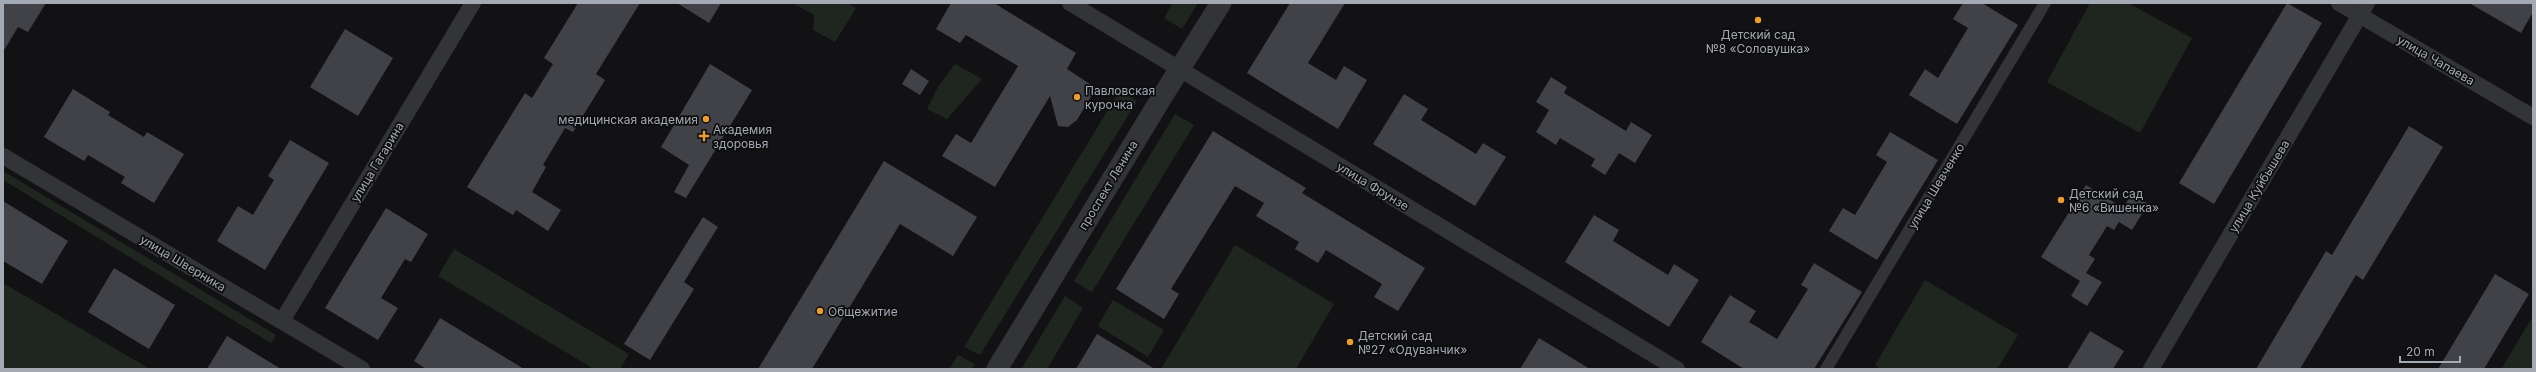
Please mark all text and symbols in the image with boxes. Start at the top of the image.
marker: Детский сад №8 «Соловушка» [1753,15,1763,25]
place label: Детский сад №8 «Соловушка» [1706,27,1810,56]
street label: улица Чапаева [2395,32,2477,88]
place label: Павловская курочка [1085,83,1155,112]
marker: Павловская курочка [1072,92,1082,102]
place label: медицинская академия [558,112,698,127]
marker: медицинская академия [701,114,711,124]
street label: улица Гагарина [347,119,407,205]
place label: Академия здоровья [713,122,772,151]
marker: Академия здоровья [698,130,710,142]
street label: проспект Ленина [1075,137,1141,233]
street label: улица Куйбышева [2225,137,2293,235]
street label: улица Шевченко [1905,140,1967,232]
street label: улица Фрунзе [1334,159,1412,213]
place label: Детский сад №6 «Вишенка» [2069,186,2159,215]
marker: Детский сад №6 «Вишенка» [2056,195,2066,205]
street label: улица Шверника [137,231,229,295]
place label: Общежитие [828,304,898,319]
marker: Общежитие [815,306,825,316]
place label: Детский сад №27 «Одуванчик» [1358,328,1467,357]
marker: Детский сад №27 «Одуванчик» [1345,337,1355,347]
scale bar [2400,338,2460,364]
text: 20 m [2406,344,2435,359]

